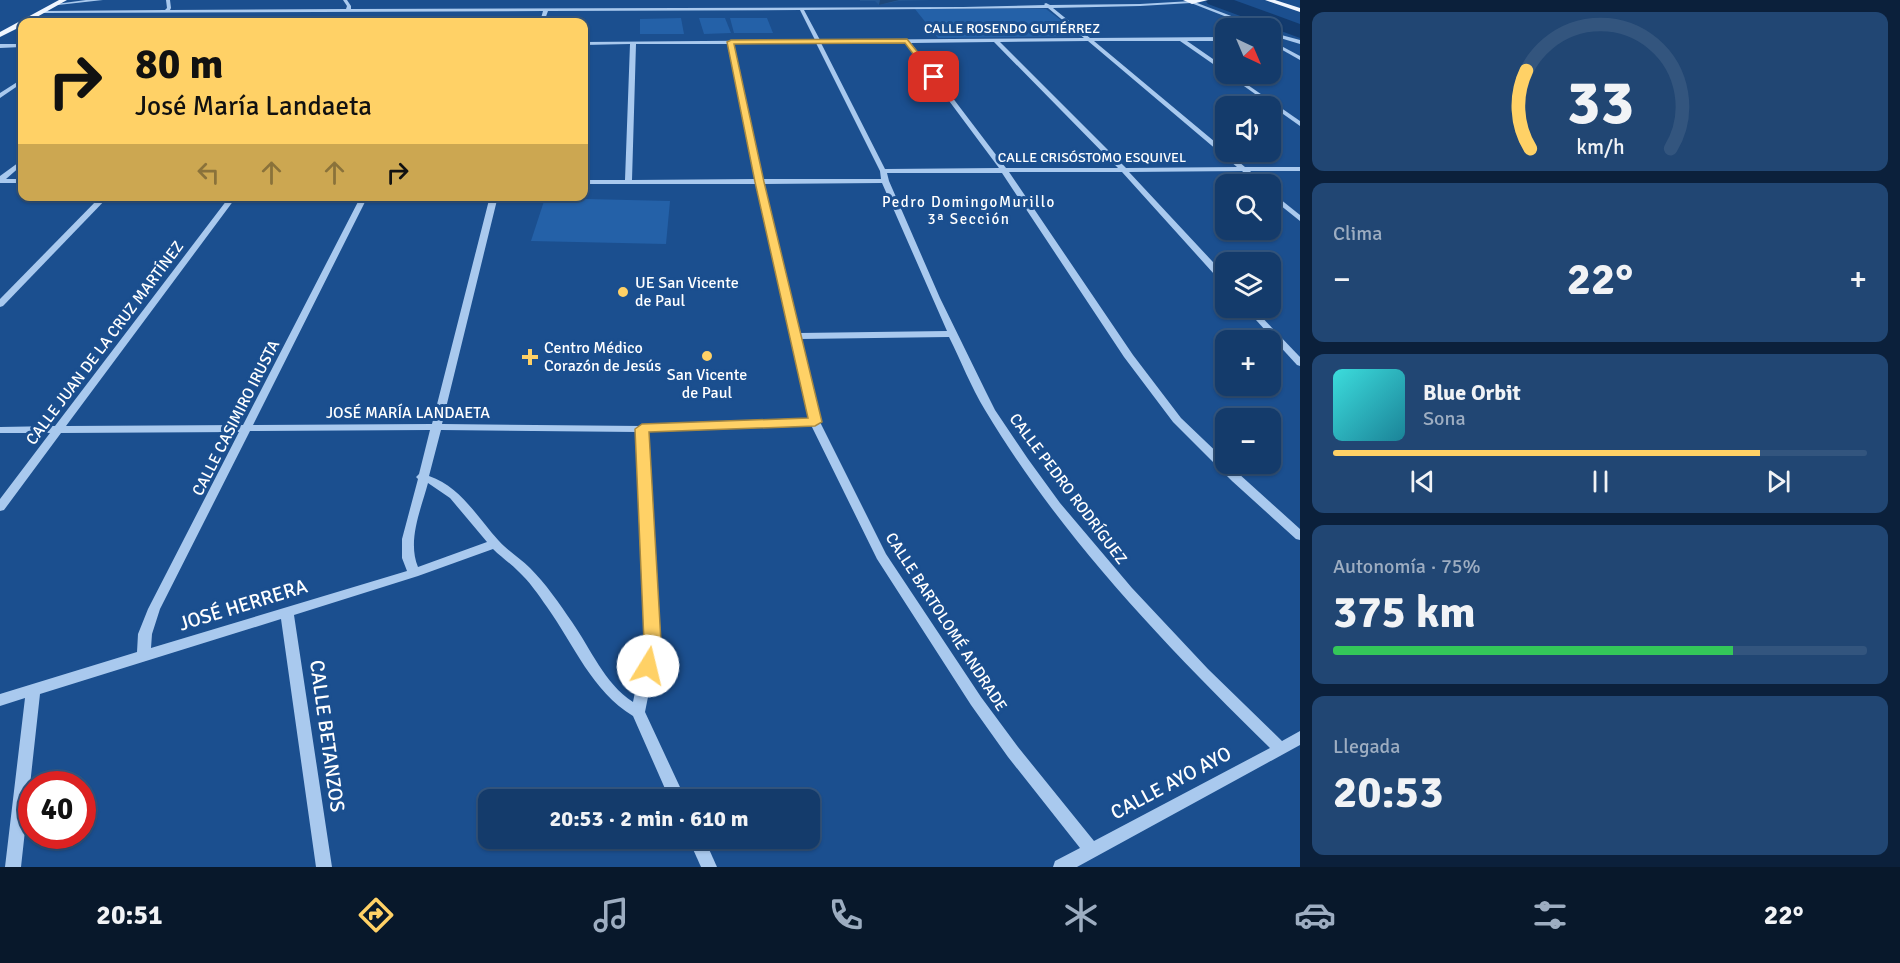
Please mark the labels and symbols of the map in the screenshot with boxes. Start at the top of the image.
north arrow [1215,18,1281,84]
street label: CALLE ROSENDO GUTIÉRREZ [924,20,1100,37]
pin [908,51,959,102]
street label: CALLE CRISÓSTOMO ESQUIVEL [998,149,1186,166]
district label: Pedro DomingoMurillo 3ª Sección [882,193,1056,228]
street label: CALLE JUAN DE LA CRUZ MARTÍNEZ [22,237,188,449]
place label: UE San Vicente de Paul [635,273,739,311]
marker: UE San Vicente de Paul [616,285,630,299]
street label: CALLE CASIMIRO IRUSTA [188,336,284,499]
place label: Centro Médico Corazón de Jesús [544,338,661,376]
marker: Centro Médico Corazón de Jesús [521,348,539,366]
marker: San Vicente de Paul [700,349,714,363]
place label: San Vicente de Paul [667,365,747,403]
street label: JOSÉ MARÍA LANDAETA [326,403,490,423]
street label: CALLE PEDRO RODRÍGUEZ [1005,410,1131,568]
street label: CALLE BARTOLOMÉ ANDRADE [881,529,1011,715]
street label: JOSÉ HERRERA [176,574,310,636]
position arrow [616,634,680,698]
street label: CALLE BETANZOS [304,658,350,814]
street label: CALLE AYO AYO [1106,741,1236,825]
speed limit sign: 40 [18,771,96,849]

